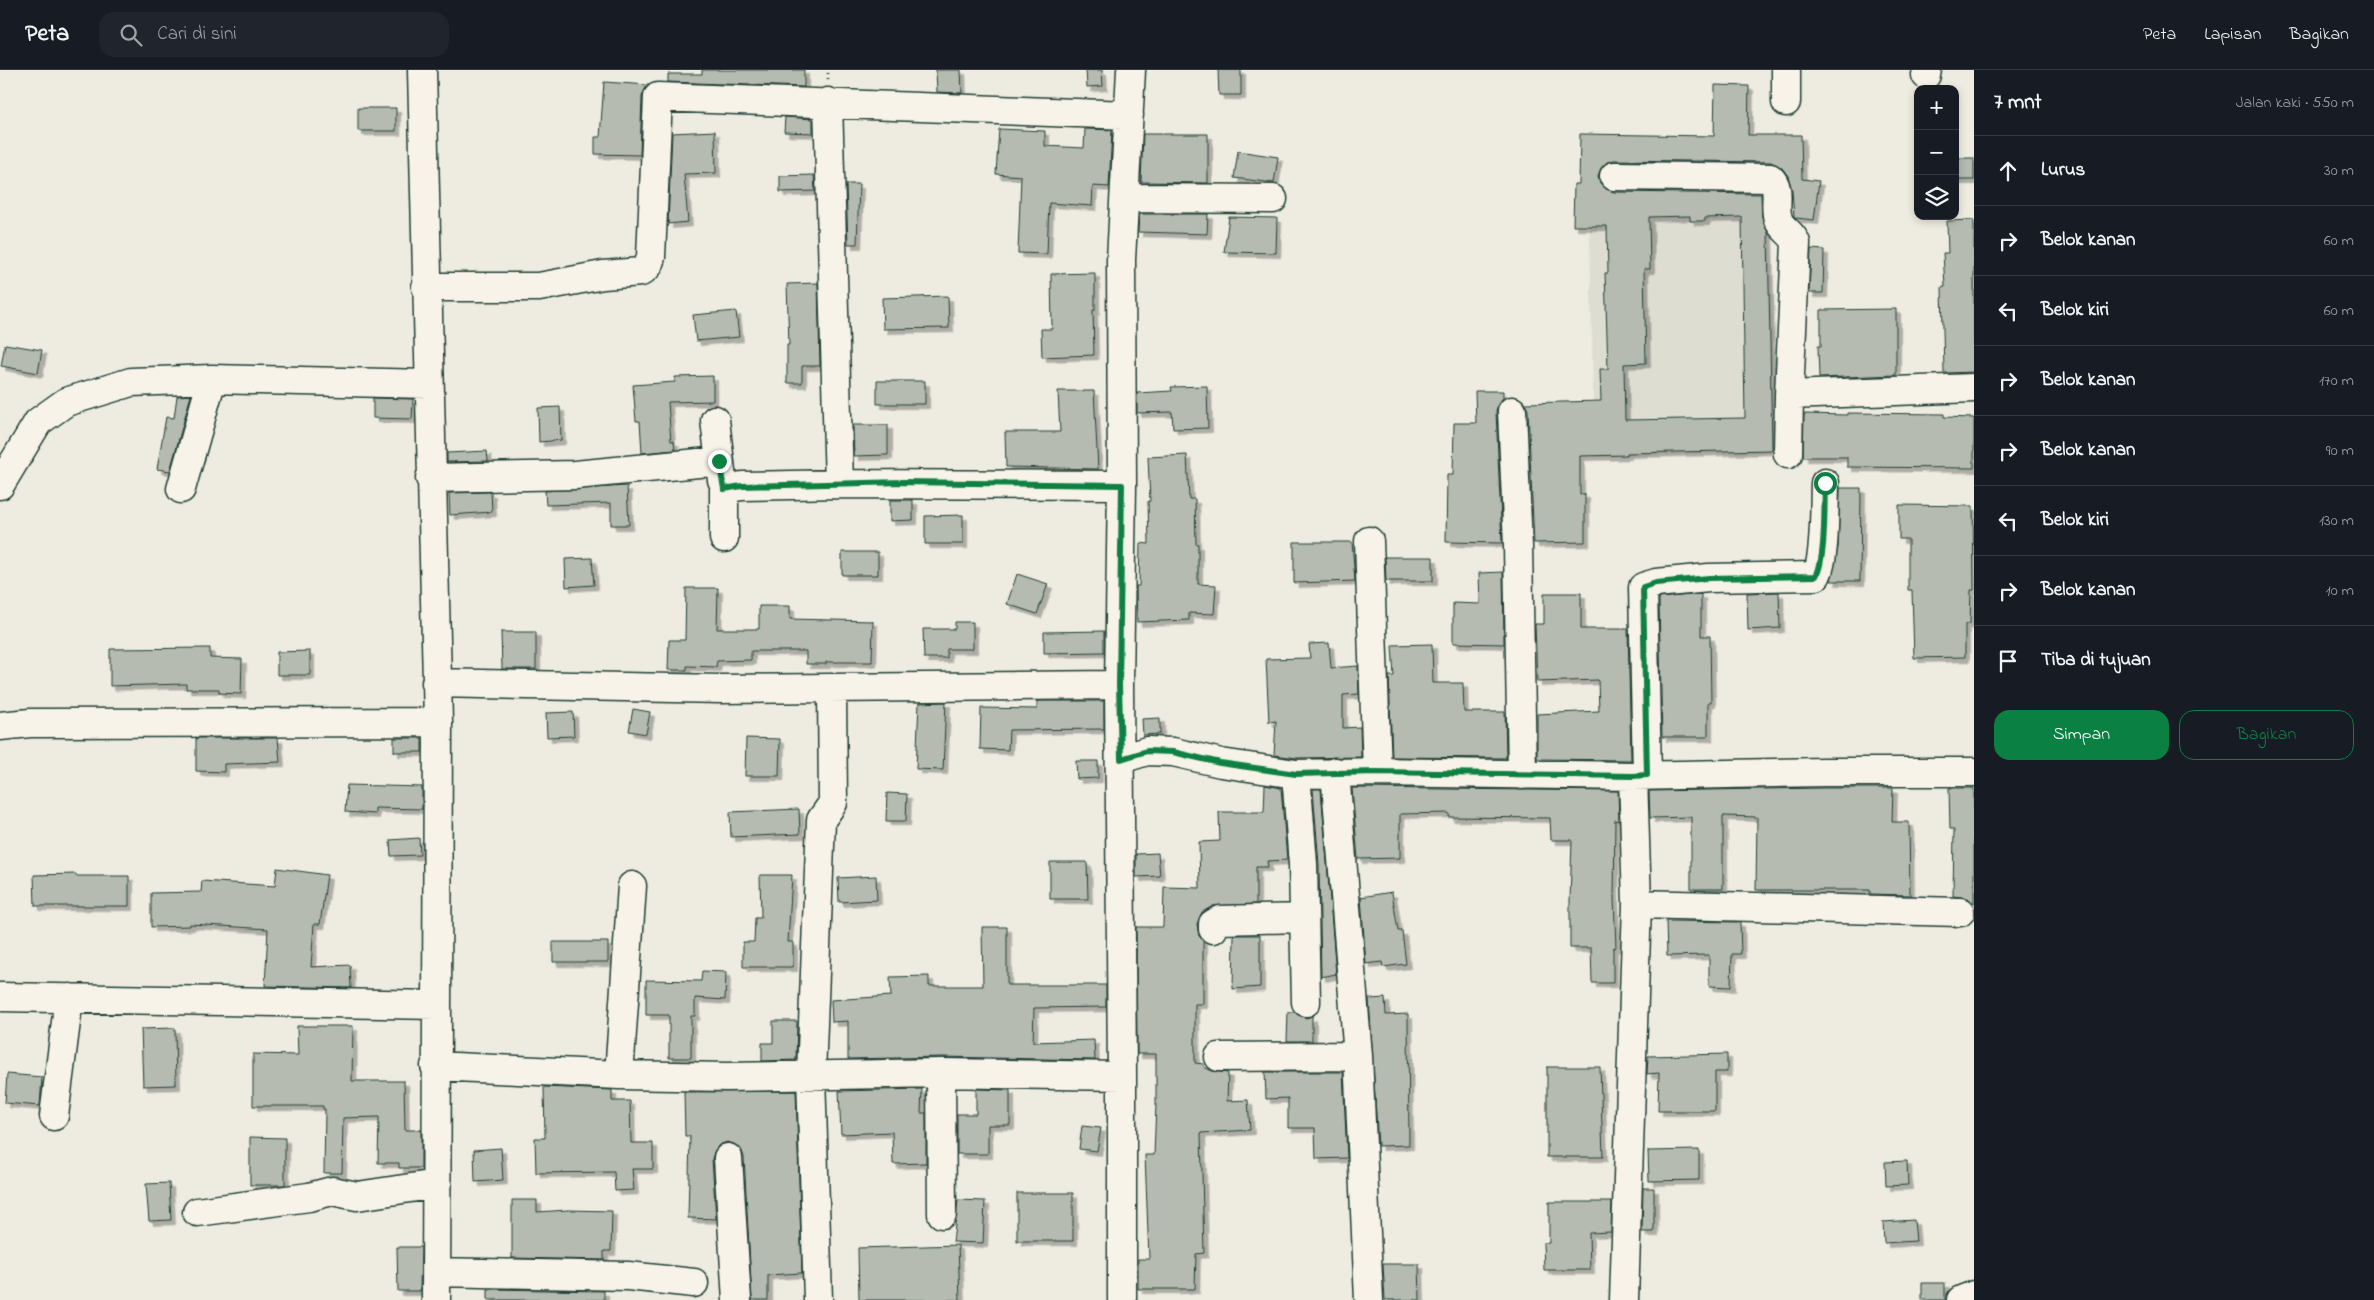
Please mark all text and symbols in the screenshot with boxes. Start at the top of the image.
search box [99,12,449,57]
text: Peta [25,17,69,52]
icon: search [117,21,145,49]
text: Cari di sini [157,21,237,48]
text: Peta [2143,22,2176,48]
text: Lapisan [2204,22,2261,48]
text: Bagikan [2289,22,2349,48]
map controls [1914,85,1959,220]
button: + [1914,85,1959,130]
text: 7 mnt [1994,88,2042,118]
text: Jalan kaki · 550 m [2236,91,2354,115]
button: − [1914,130,1959,175]
icon: ahead [1994,157,2022,185]
text: Lurus [2041,157,2085,184]
text: 30 m [2324,159,2354,183]
button: layers [1914,175,1959,220]
icon: right [1994,227,2022,255]
text: Belok kanan [2041,227,2135,254]
text: 60 m [2324,229,2354,253]
icon: left [1994,297,2022,325]
text: Belok kiri [2041,297,2109,324]
text: 60 m [2324,299,2354,323]
icon: right [1994,367,2022,395]
text: Belok kanan [2041,367,2135,394]
text: 170 m [2319,369,2354,393]
icon: right [1994,437,2022,465]
text: Belok kanan [2041,437,2135,464]
text: 90 m [2326,439,2354,463]
route end [708,450,731,473]
route start [1814,472,1837,495]
icon: left [1994,507,2022,535]
text: Belok kiri [2041,507,2109,534]
text: 130 m [2319,509,2354,533]
icon: right [1994,577,2022,605]
text: Belok kanan [2041,577,2135,604]
text: 10 m [2326,579,2354,603]
icon: arrive [1994,647,2022,675]
text: Tiba di tujuan [2041,647,2151,674]
button: Simpan [1994,710,2169,760]
button: Bagikan [2179,710,2354,760]

